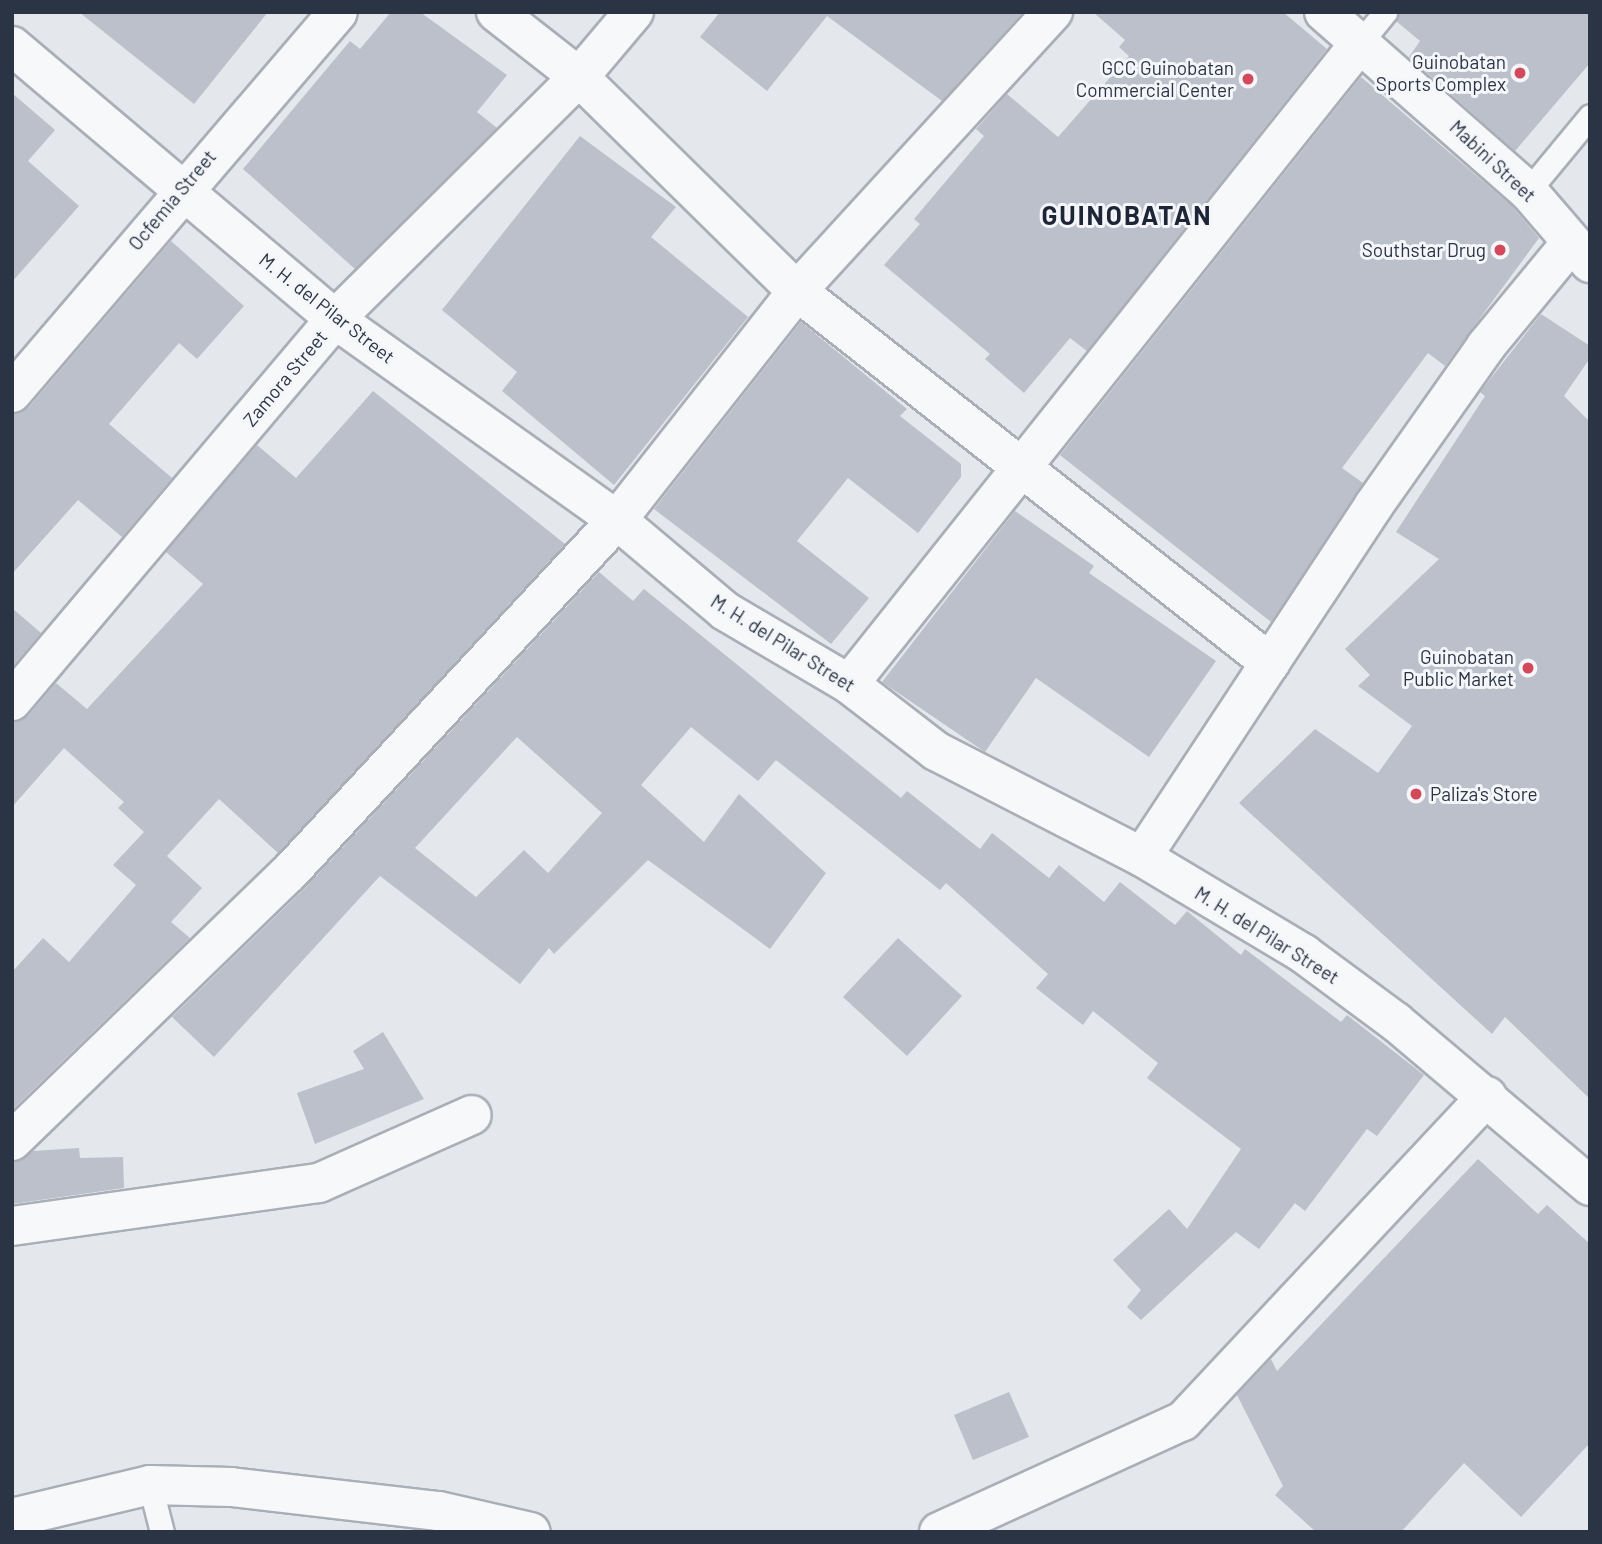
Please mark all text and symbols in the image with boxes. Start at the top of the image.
place label: Guinobatan Sports Complex [1376,51,1506,95]
place label: GCC Guinobatan Commercial Center [1076,57,1234,101]
marker: Guinobatan Sports Complex [1512,65,1528,81]
marker: GCC Guinobatan Commercial Center [1240,71,1256,87]
street label: Mabini Street [1445,115,1541,207]
street label: Ocfemia Street [124,145,220,255]
district label: GUINOBATAN [1043,199,1211,231]
place label: Southstar Drug [1362,239,1486,261]
marker: Southstar Drug [1492,242,1508,258]
street label: M. H. del Pilar Street [255,248,399,368]
street label: Zamora Street [238,325,332,431]
street label: M. H. del Pilar Street [707,589,859,697]
place label: Guinobatan Public Market [1403,646,1514,690]
marker: Guinobatan Public Market [1520,660,1536,676]
place label: Paliza's Store [1430,783,1538,805]
marker: Paliza's Store [1408,786,1424,802]
street label: M. H. del Pilar Street [1191,881,1343,989]

